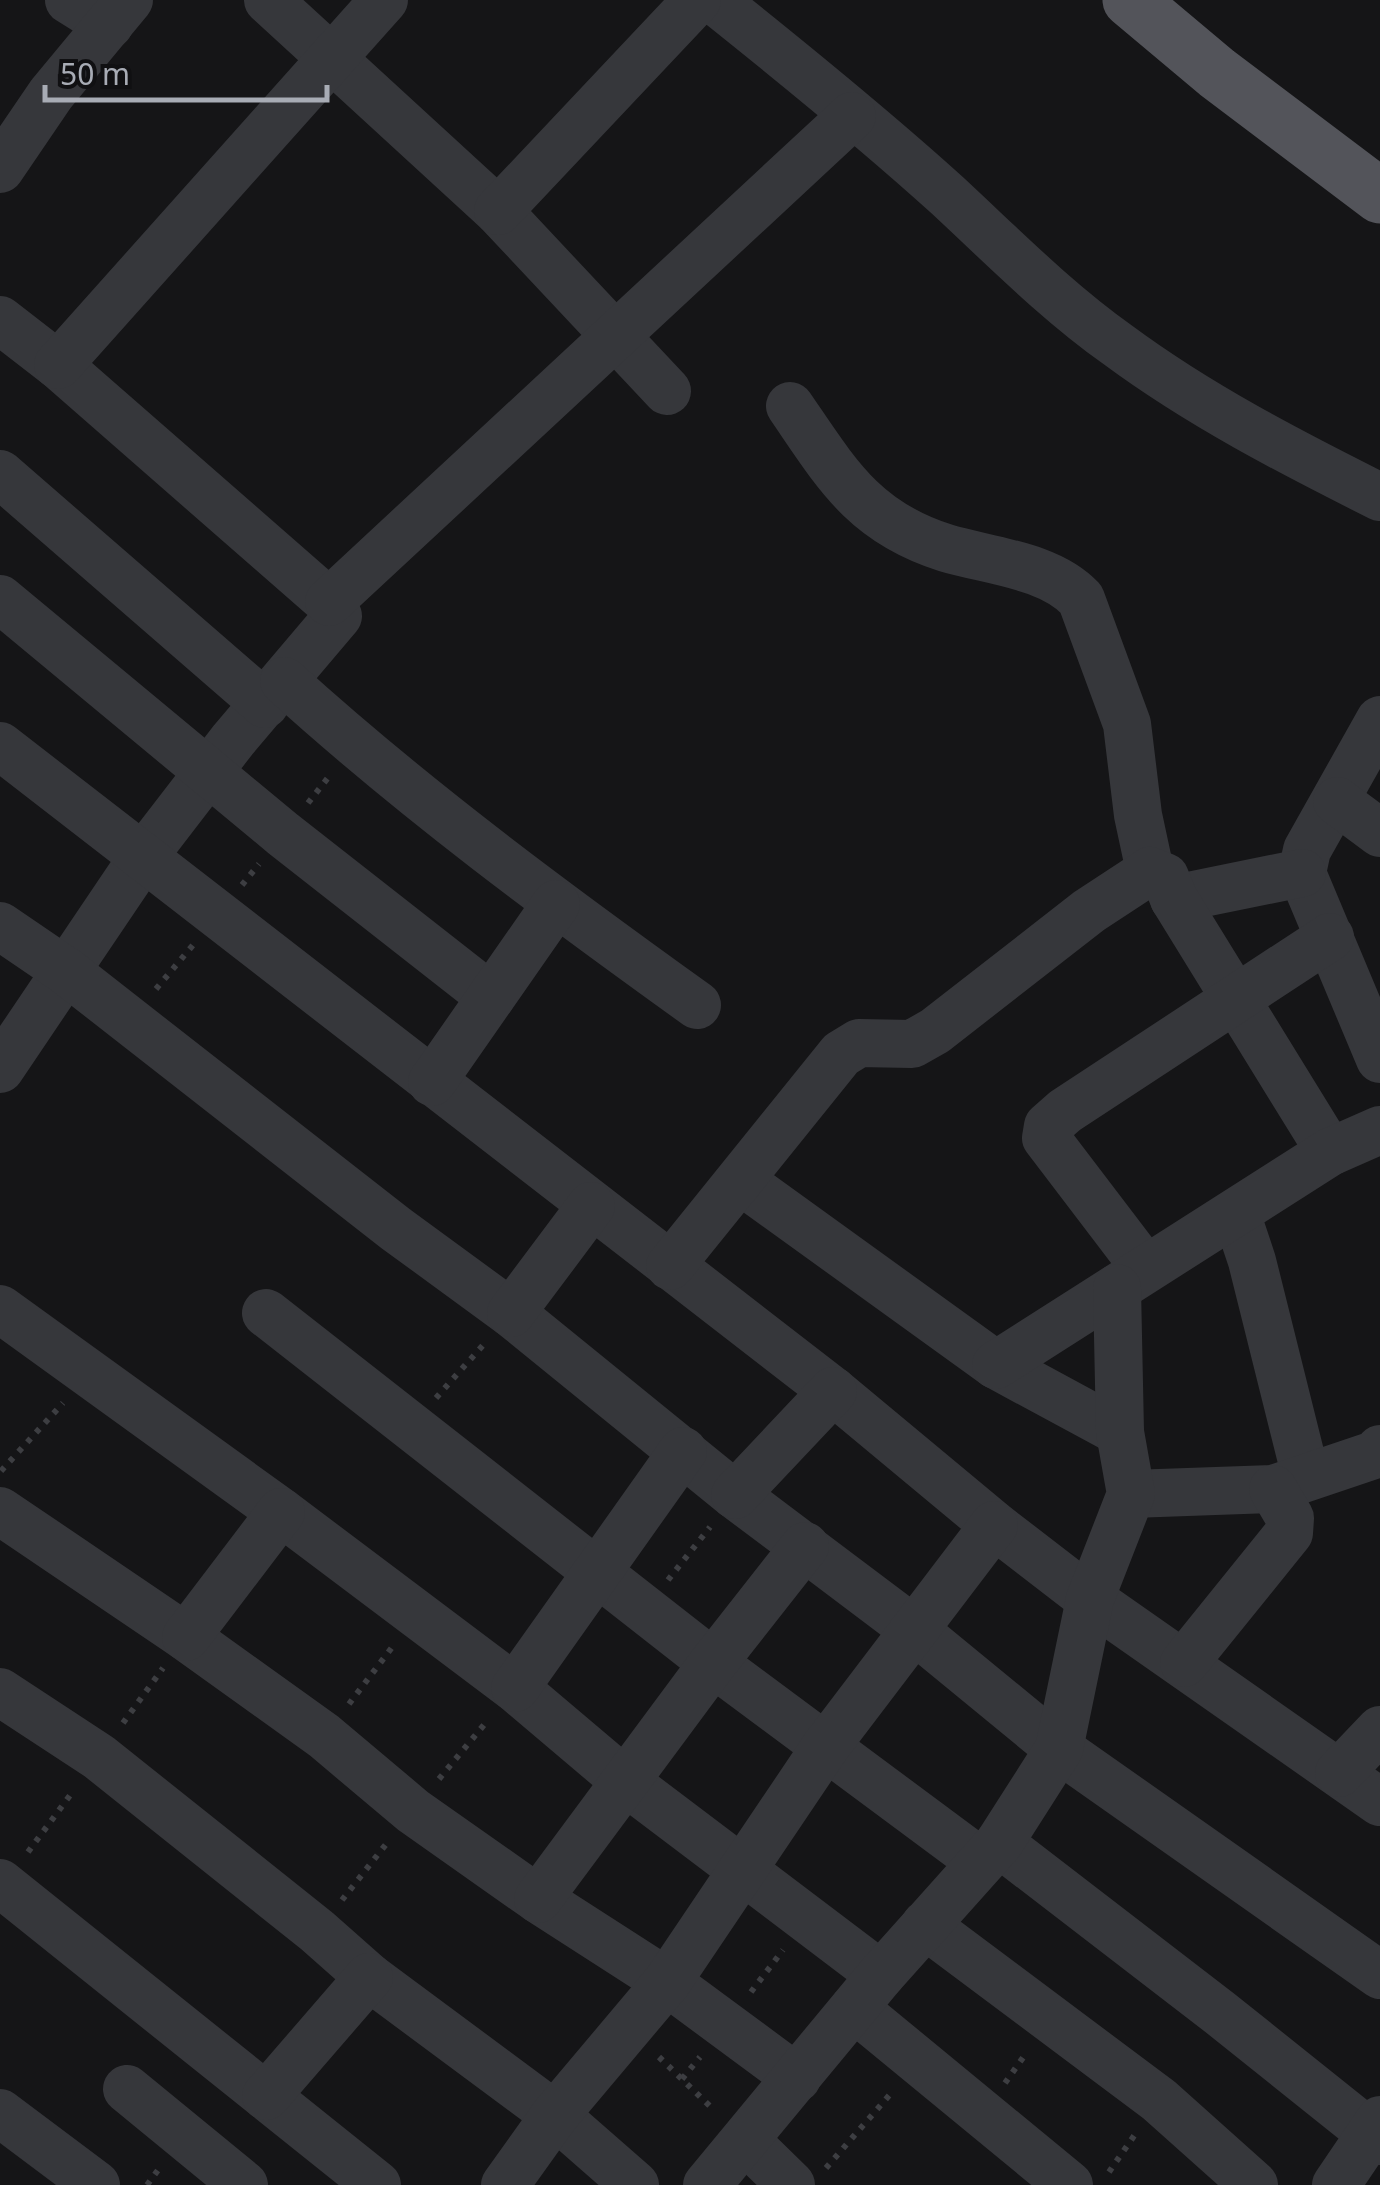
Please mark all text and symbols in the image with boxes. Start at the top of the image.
scale bar [45,40,328,102]
text: 50 m [60,53,130,94]

